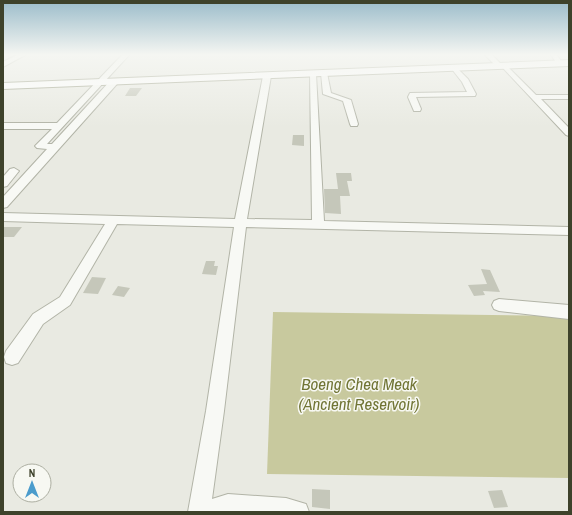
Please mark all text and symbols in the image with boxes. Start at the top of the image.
water label: Boeng Chea Meak (Ancient Reservoir) [299,372,420,415]
north arrow [12,463,52,503]
text: N [29,466,35,480]

